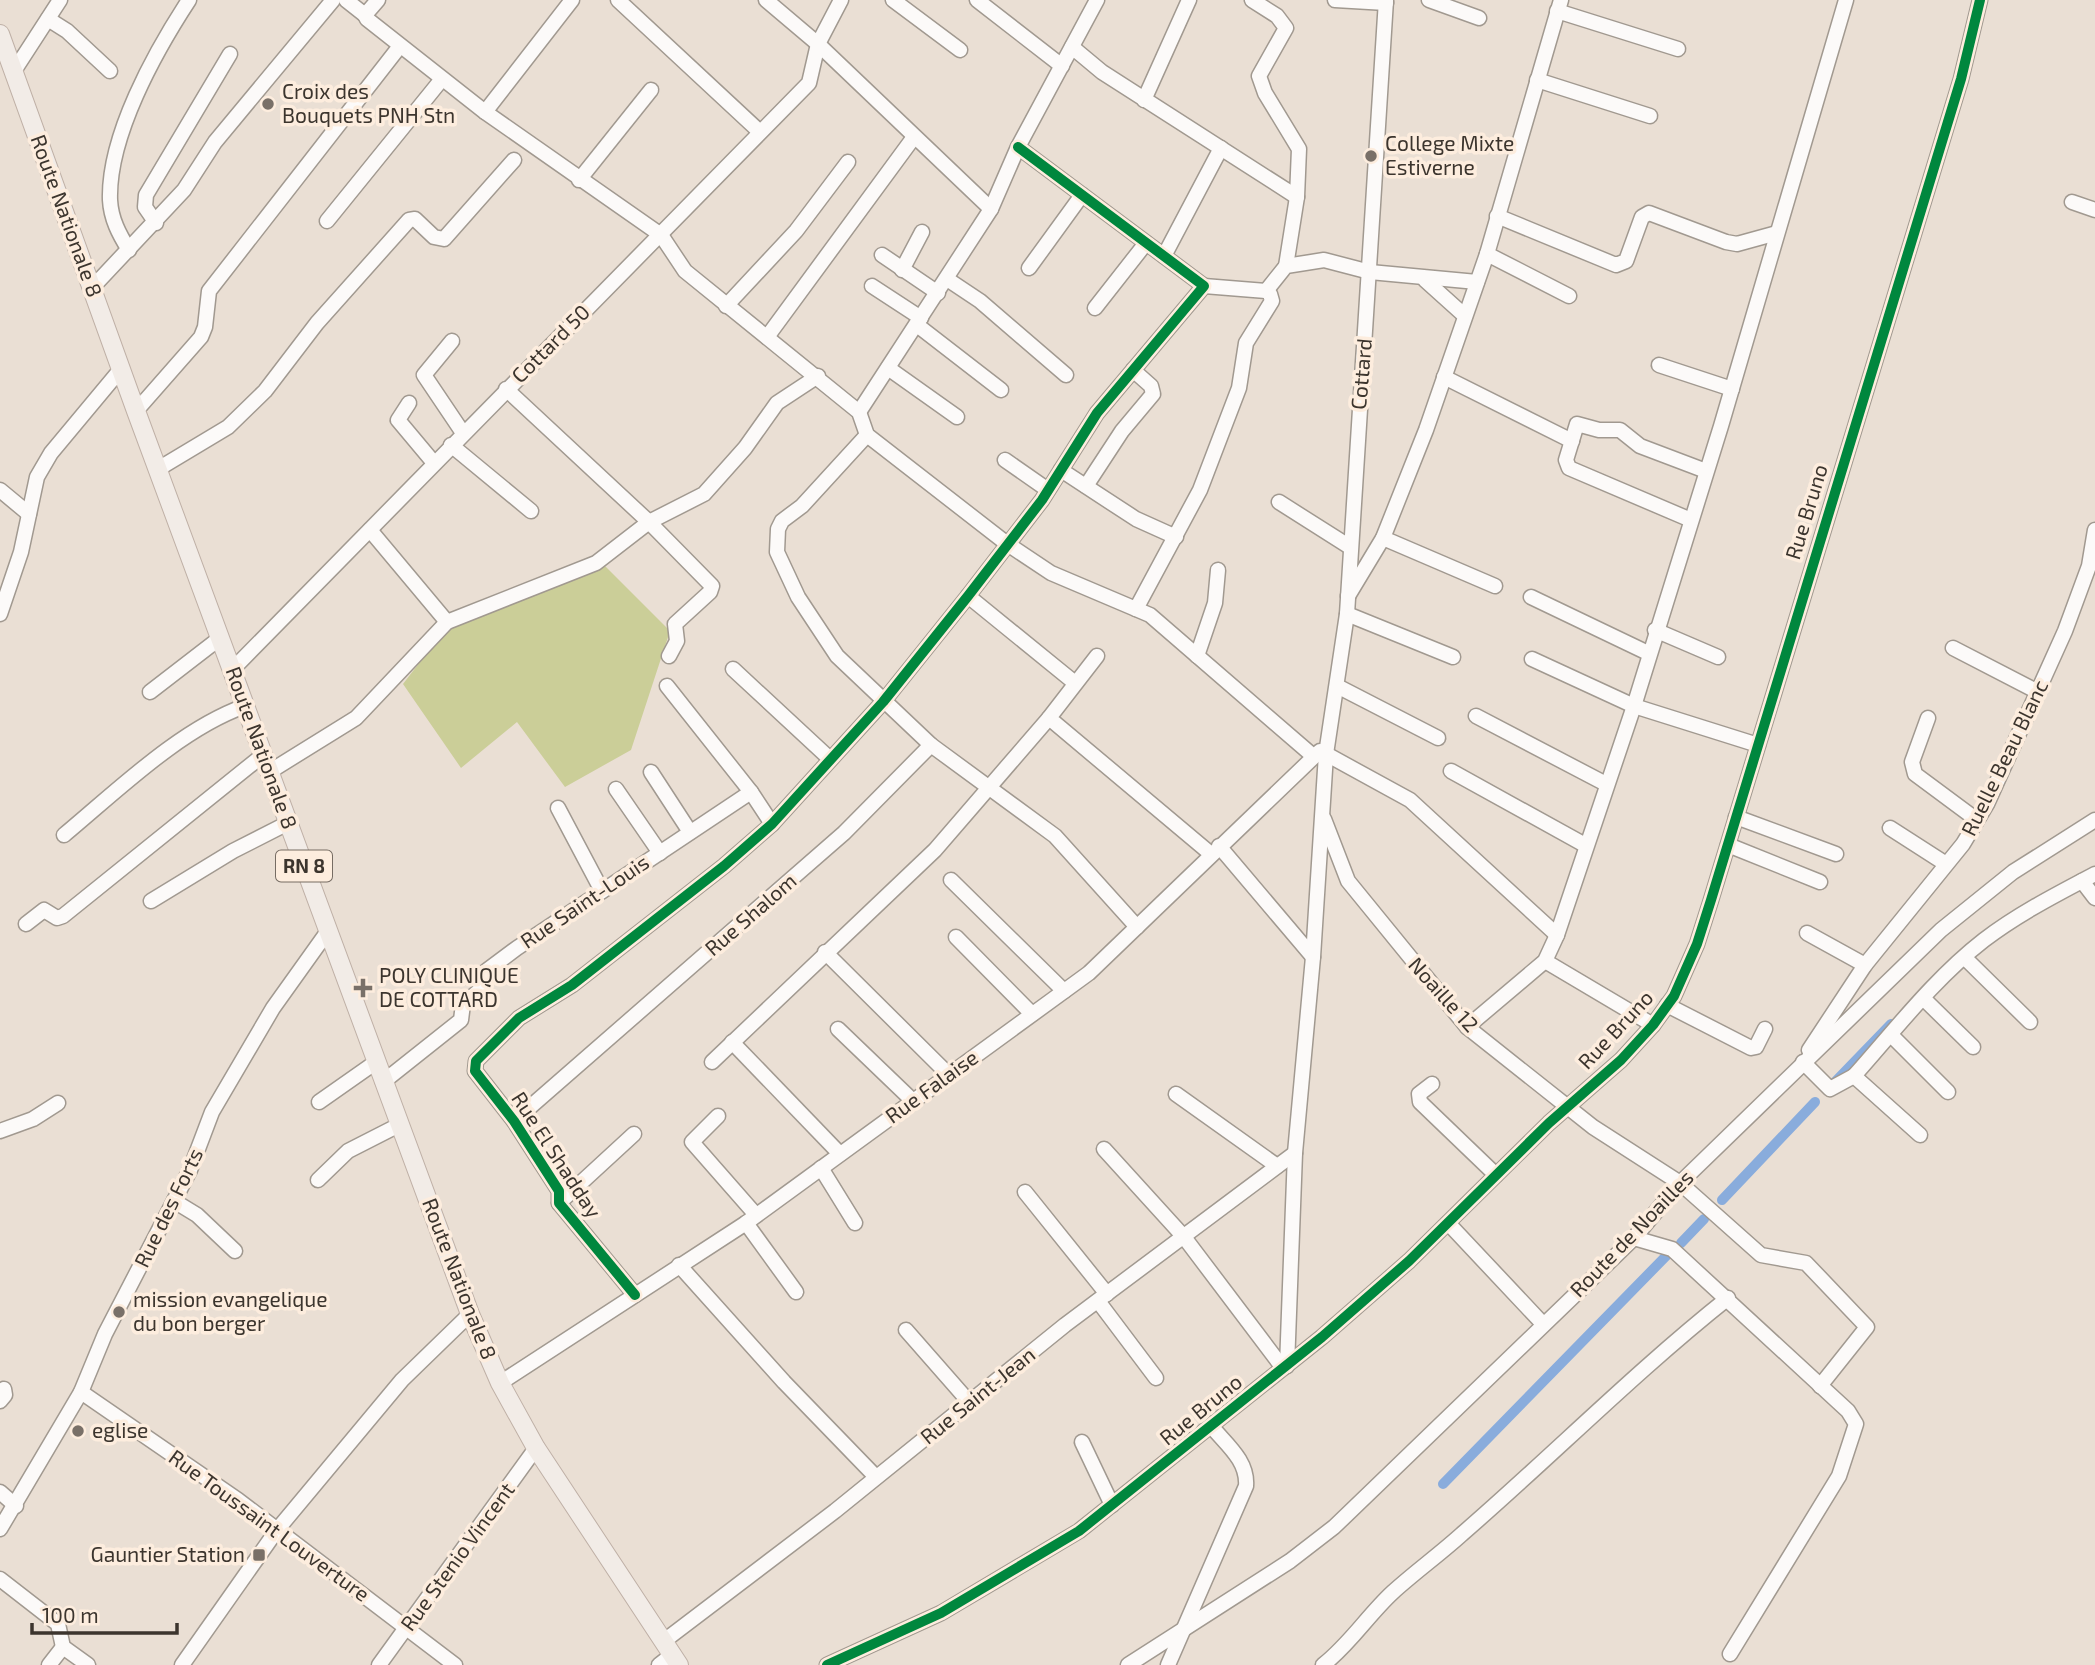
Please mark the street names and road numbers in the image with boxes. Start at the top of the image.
street label: Route Nationale 8 [26,131,108,300]
street label: Cottard 50 [506,299,594,387]
street label: Cottard [1345,337,1376,411]
street label: Rue Bruno [1779,461,1832,562]
street label: Route Nationale 8 [221,663,303,832]
street label: Ruelle Beau Blanc [1955,675,2052,839]
street label: Rue Saint-Louis [515,849,653,953]
road number: RN 8 [276,850,332,881]
street label: Rue Shalom [699,867,801,960]
street label: Noaille 12 [1404,951,1484,1037]
street label: Rue Bruno [1572,984,1658,1074]
street label: Rue Falaise [880,1044,982,1128]
street label: Rue El Shadday [507,1086,607,1222]
street label: Rue des Forts [128,1144,207,1271]
street label: Route de Noailles [1564,1164,1698,1302]
street label: Route Nationale 8 [418,1194,503,1363]
street label: Rue Saint-Jean [915,1341,1039,1449]
street label: Rue Bruno [1154,1368,1246,1450]
street label: Rue Toussaint Louverture [165,1444,375,1606]
street label: Rue Stenio Vincent [395,1477,519,1635]

